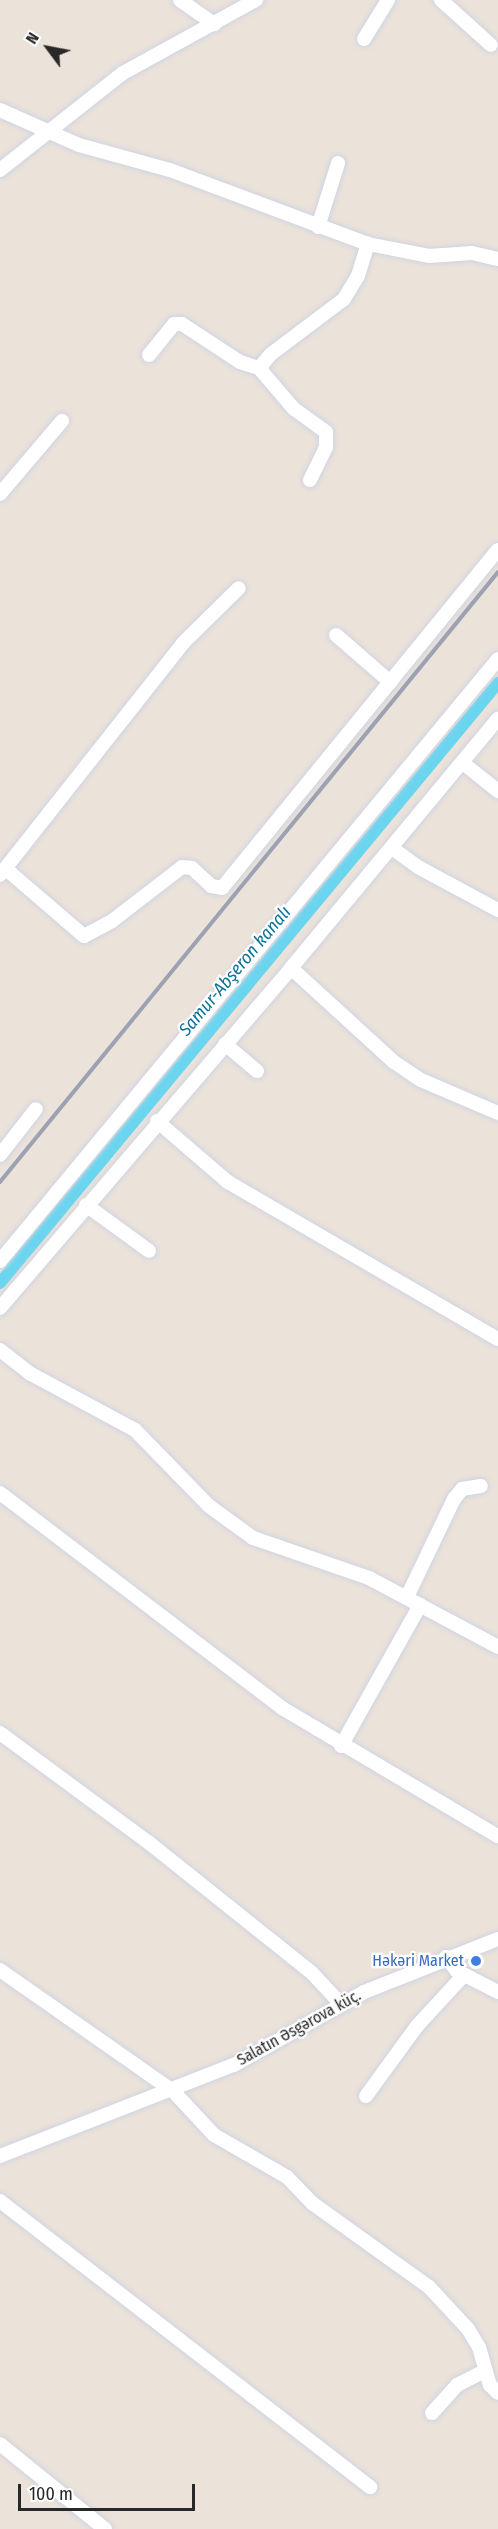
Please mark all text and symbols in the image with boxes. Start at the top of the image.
north arrow [18,18,78,78]
text: N [22,29,43,47]
water label: Samur-Abşeron kanalı [174,902,296,1040]
place label: Həkəri Market [372,1951,464,1971]
marker: Həkəri Market [469,1954,483,1968]
street label: Salatın Əsgərova küç. [234,1986,364,2070]
scale bar [21,2472,198,2510]
text: 100 m [29,2483,73,2505]

